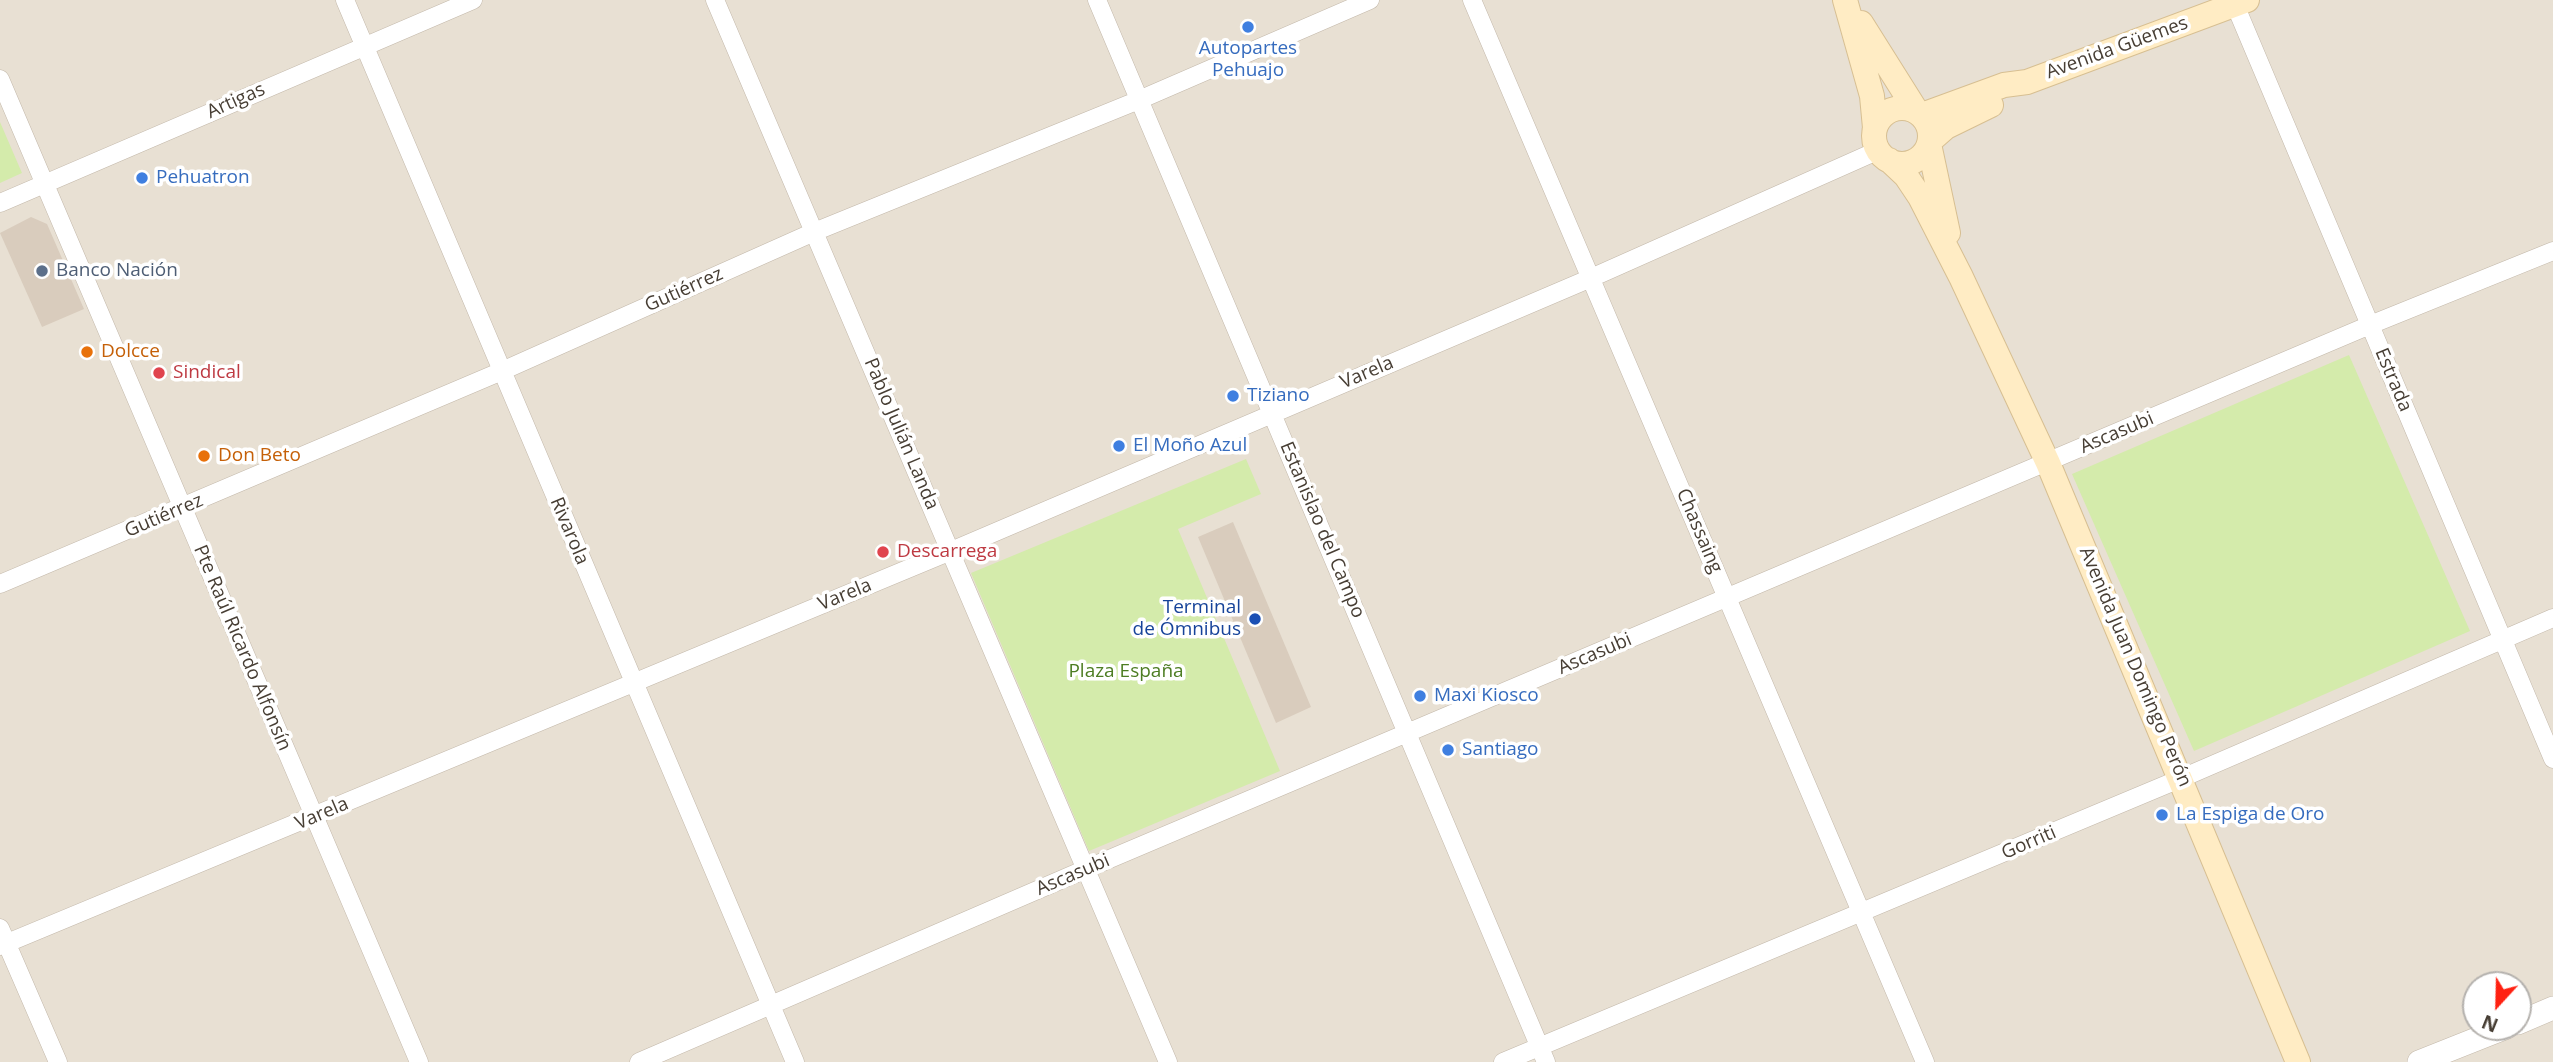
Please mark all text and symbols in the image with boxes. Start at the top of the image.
street label: Avenida Güemes [2043,12,2191,84]
marker: Autopartes Pehuajo [1240,19,1256,35]
place label: Autopartes Pehuajo [1199,38,1297,82]
street label: Artigas [203,78,269,124]
place label: Pehuatron [156,167,250,189]
marker: Pehuatron [134,170,150,186]
place label: Banco Nación [56,260,178,282]
marker: Banco Nación [34,263,50,279]
street label: Gutiérrez [642,263,726,317]
place label: Dolcce [101,341,160,363]
marker: Dolcce [79,344,95,360]
street label: Estrada [2369,345,2417,415]
street label: Varela [1337,352,1397,394]
street label: Pablo Julián Landa [859,355,943,513]
place label: Sindical [173,362,241,384]
marker: Sindical [151,365,167,381]
place label: Tiziano [1247,385,1310,407]
marker: Tiziano [1225,388,1241,404]
street label: Ascasubi [2077,407,2157,459]
place label: El Moño Azul [1133,435,1247,457]
marker: El Moño Azul [1111,438,1127,454]
street label: Estanislao del Campo [1275,438,1369,622]
place label: Don Beto [218,445,301,467]
marker: Don Beto [196,448,212,464]
street label: Chassaing [1671,485,1727,577]
street label: Gutiérrez [121,489,207,543]
street label: Rivarola [545,494,593,568]
place label: Descarrega [897,541,997,563]
street label: Pte Raúl Ricardo Alfonsín [188,542,296,754]
marker: Descarrega [875,544,891,560]
street label: Avenida Juan Domingo Perón [2074,544,2196,790]
street label: Varela [815,574,875,616]
place label: Terminal de Ómnibus [1133,597,1241,641]
marker: Terminal de Ómnibus [1247,611,1263,627]
street label: Ascasubi [1555,628,1635,680]
park label: Plaza España [1068,661,1184,683]
place label: Maxi Kiosco [1434,685,1539,707]
marker: Maxi Kiosco [1412,688,1428,704]
place label: Santiago [1462,739,1539,761]
marker: Santiago [1440,742,1456,758]
street label: Varela [292,793,352,835]
place label: La Espiga de Oro [2176,804,2324,826]
marker: La Espiga de Oro [2154,807,2170,823]
street label: Gorriti [1998,821,2060,865]
street label: Ascasubi [1033,849,1113,901]
north arrow [2462,971,2532,1041]
text: N [2478,1009,2502,1039]

